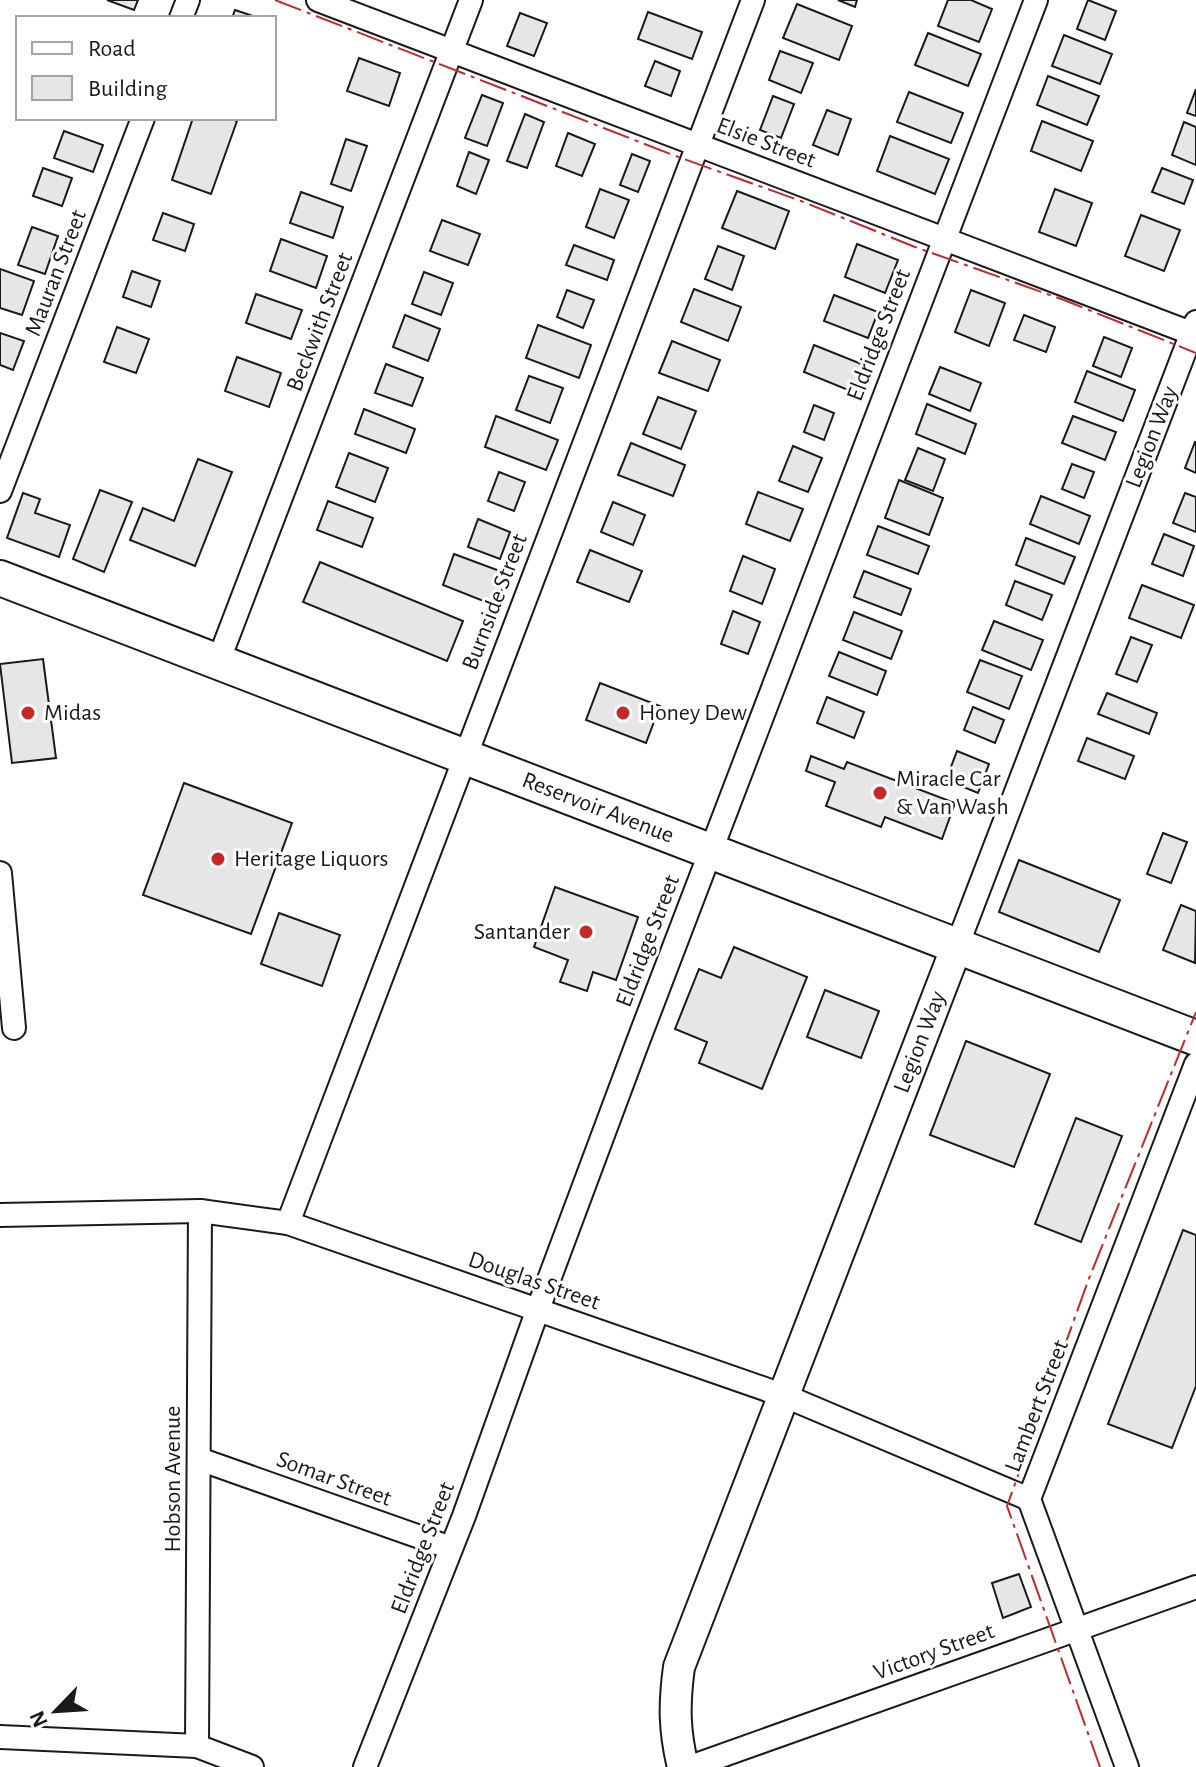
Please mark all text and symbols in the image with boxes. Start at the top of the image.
legend [16,16,276,120]
text: Road [88,37,136,61]
text: Building [88,77,167,101]
street label: Elsie Street [713,113,819,173]
street label: Mauran Street [21,206,91,339]
street label: Beckwith Street [283,249,358,395]
street label: Eldridge Street [843,265,915,404]
street label: Legion Way [1122,383,1182,491]
street label: Burnside Street [458,530,532,673]
place label: Midas [44,701,101,725]
place label: Honey Dew [639,701,747,725]
marker: Midas [19,704,37,722]
marker: Honey Dew [614,704,632,722]
place label: Miracle Car & Van Wash [896,767,1009,819]
street label: Reservoir Avenue [519,768,677,848]
marker: Miracle Car & Van Wash [871,784,889,802]
place label: Heritage Liquors [234,847,388,871]
marker: Heritage Liquors [209,850,227,868]
street label: Eldridge Street [612,871,684,1010]
place label: Santander [474,920,570,944]
marker: Santander [577,923,595,941]
street label: Legion Way [890,988,950,1096]
street label: Douglas Street [465,1247,603,1315]
street label: Lambert Street [1001,1336,1073,1475]
street label: Hobson Avenue [161,1406,185,1552]
street label: Somar Street [273,1447,395,1511]
street label: Eldridge Street [387,1478,459,1617]
street label: Victory Street [871,1619,998,1685]
north arrow [16,1671,96,1751]
text: N [26,1707,52,1731]

